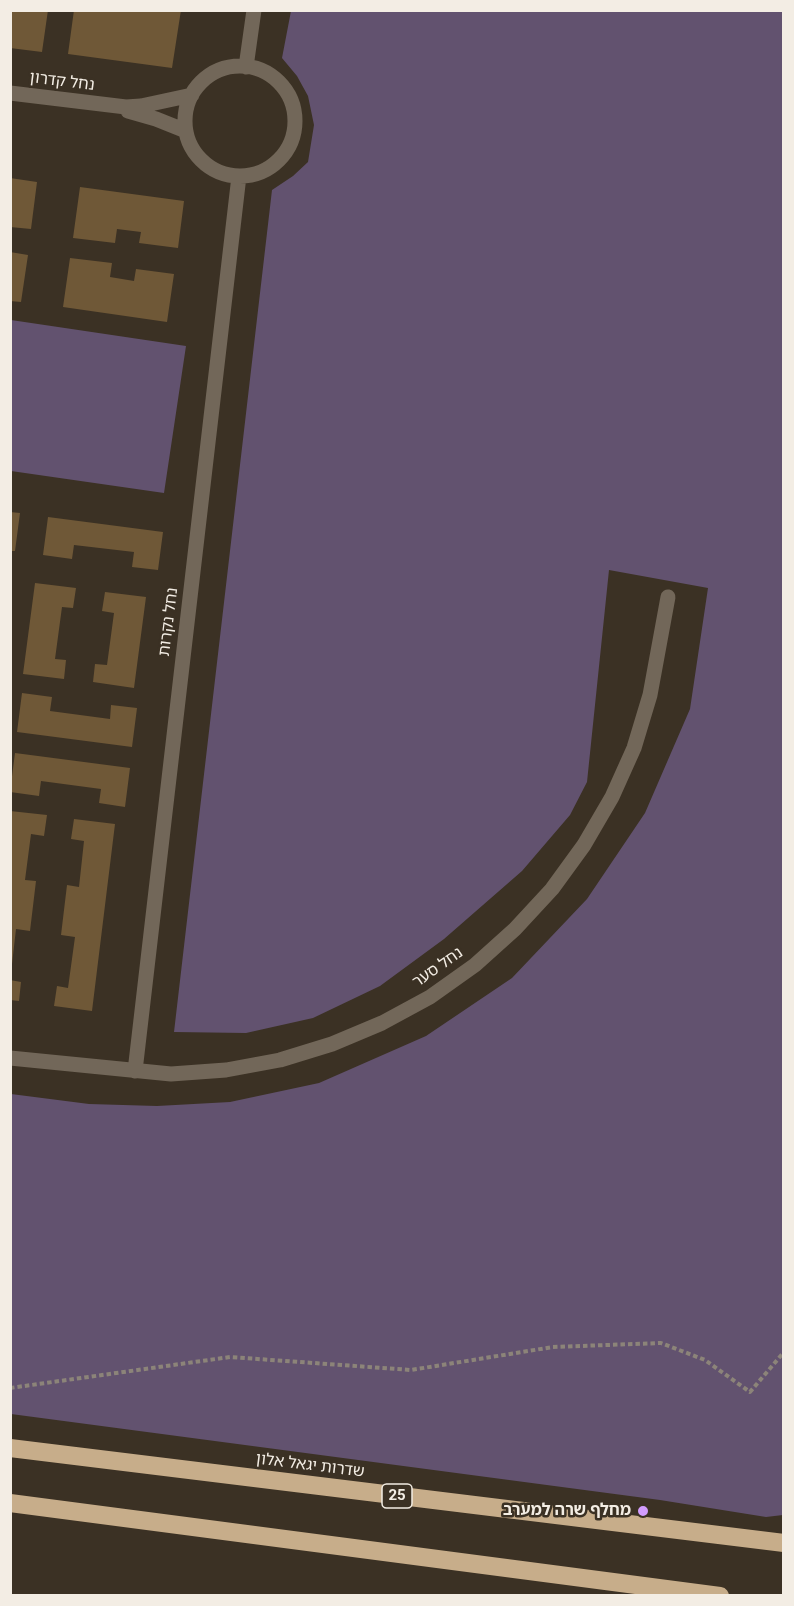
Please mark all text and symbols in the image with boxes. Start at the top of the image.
street label: נחל קדרון [28,68,96,96]
street label: נחל נקרות [155,586,183,658]
street label: נחל סער [409,944,467,992]
street label: שדרות יגאל אלון [255,1450,365,1482]
road number: 25 [382,1484,412,1508]
place label: מחלף שרה למערב [503,1501,631,1521]
marker: מחלף שרה למערב [636,1504,650,1518]

